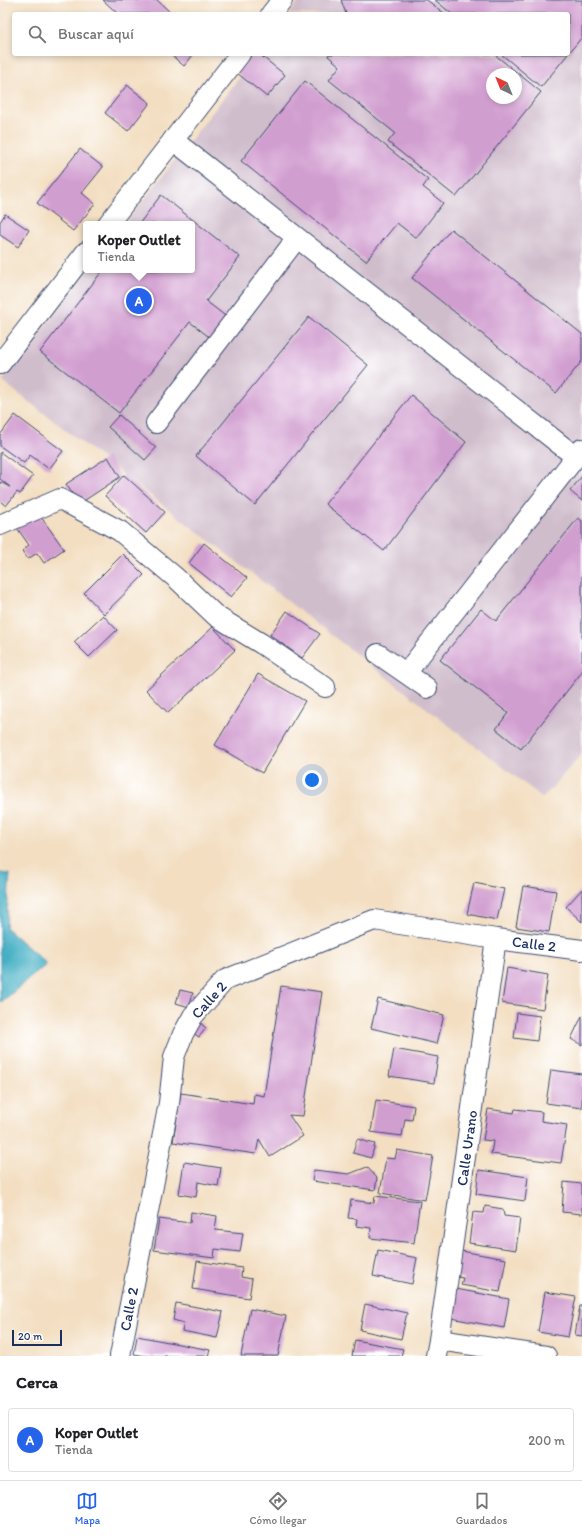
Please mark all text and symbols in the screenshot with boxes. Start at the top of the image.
search box [12,12,570,56]
icon: search [26,23,48,45]
text: Buscar aquí [58,25,134,43]
north arrow [486,68,522,104]
popup [83,221,195,273]
text: Koper Outlet [97,231,181,249]
text: Tienda [97,249,135,264]
pin: A [126,286,152,316]
your location [302,770,322,790]
street label: Calle 2 [511,932,557,956]
street label: Calle 2 [187,977,231,1022]
street label: Calle Urano [453,1109,481,1187]
street label: Calle 2 [116,1285,142,1332]
scale bar [12,1328,62,1347]
text: 20 m [18,1330,42,1343]
text: Cerca [16,1372,58,1392]
text: Koper Outlet [55,1424,138,1442]
text: A [26,1433,34,1448]
text: 200 m [528,1433,565,1448]
text: Tienda [55,1442,93,1457]
tab: Mapa [75,1490,100,1527]
tab: Cómo llegar [250,1490,307,1527]
tab: Guardados [456,1490,507,1527]

